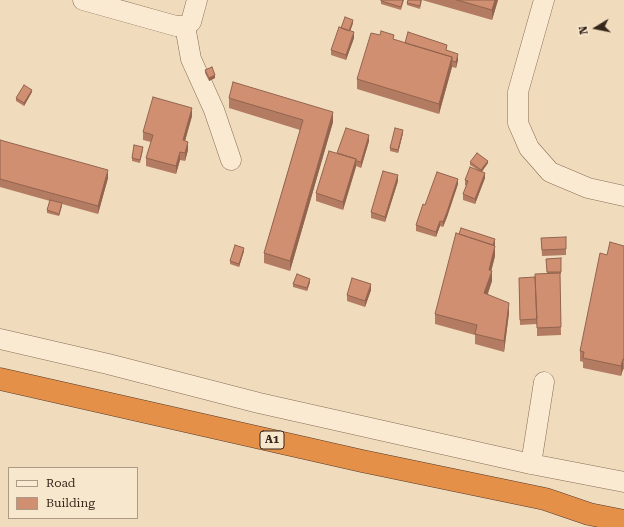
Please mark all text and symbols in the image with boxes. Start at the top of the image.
north arrow [576,8,616,48]
text: N [577,25,591,35]
road number: A1 [260,431,284,449]
legend [8,467,138,519]
text: Road [46,476,75,490]
text: Building [46,496,95,510]

